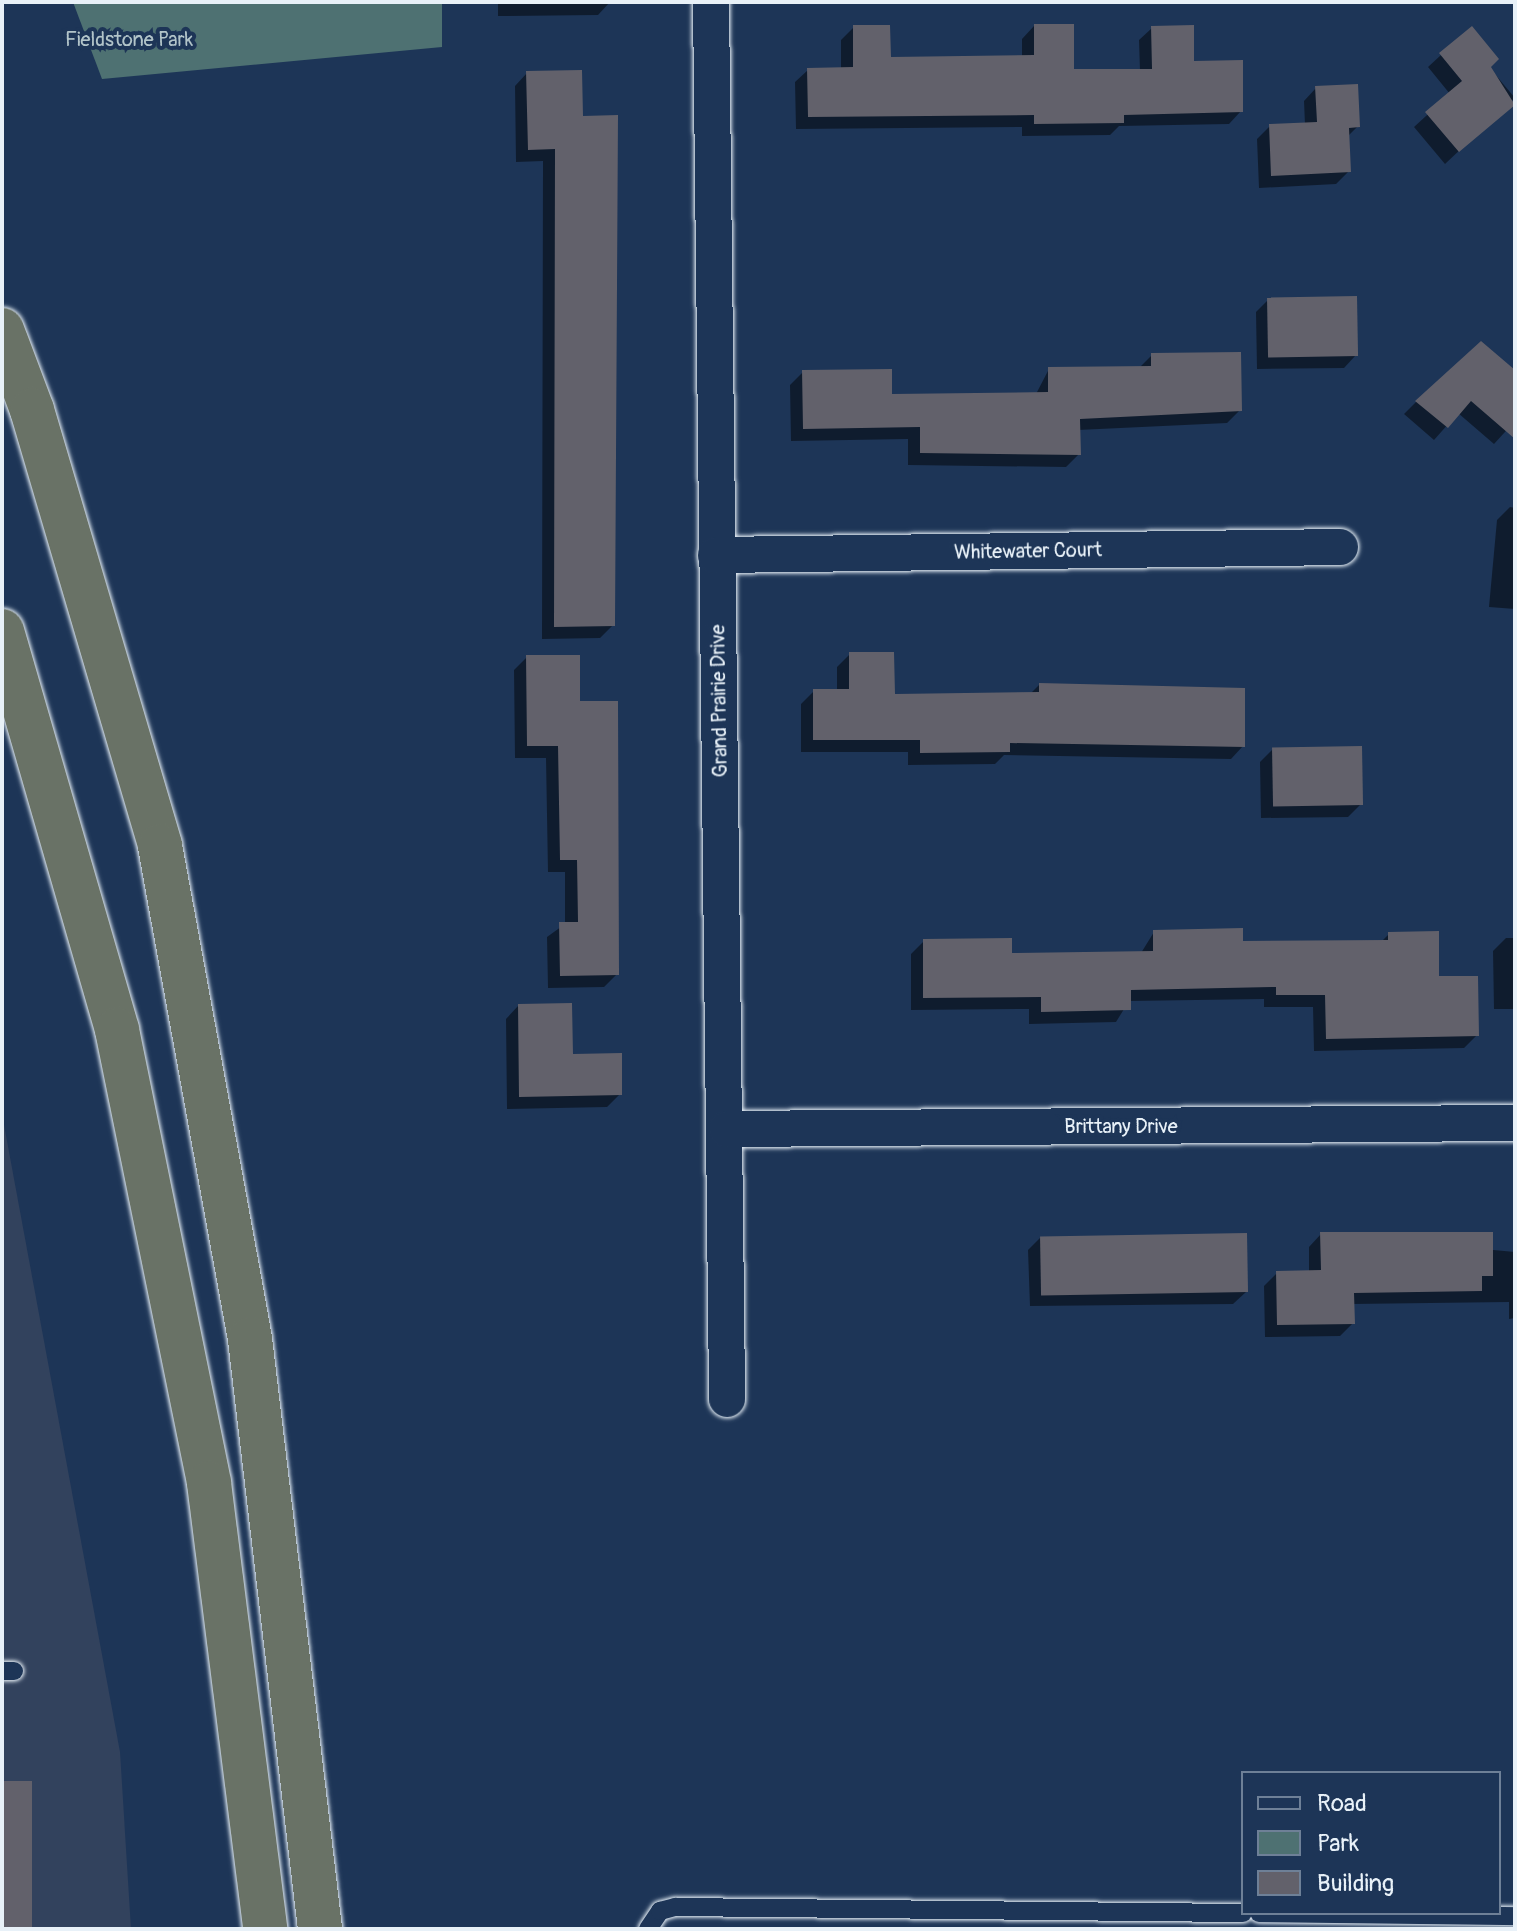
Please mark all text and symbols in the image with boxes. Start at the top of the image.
park label: Fieldstone Park [65,27,193,51]
street label: Whitewater Court [954,538,1102,564]
street label: Grand Prairie Drive [706,624,732,778]
street label: Brittany Drive [1064,1114,1178,1138]
legend [1241,1771,1501,1915]
text: Road [1317,1789,1367,1818]
text: Park [1317,1829,1359,1858]
text: Building [1317,1869,1394,1898]

